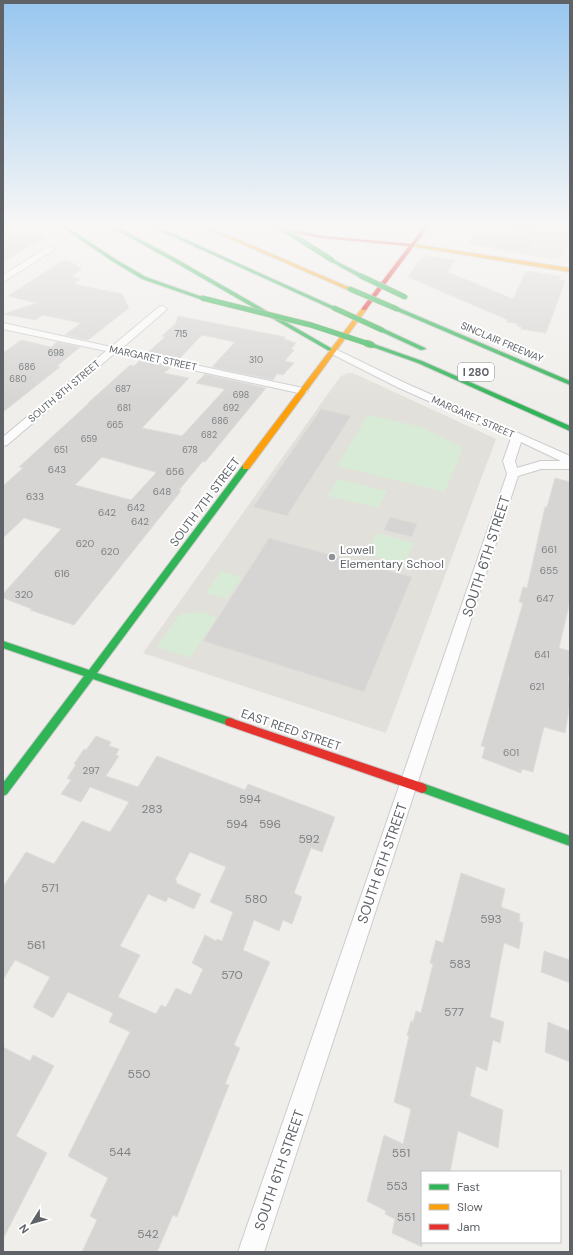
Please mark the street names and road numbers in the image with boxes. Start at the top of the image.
street label: SINCLAIR FREEWAY [459,319,545,365]
street label: MARGARET STREET [108,342,198,374]
street label: SOUTH 8TH STREET [25,357,103,425]
road number: I 280 [458,363,494,381]
street label: MARGARET STREET [430,393,517,441]
street label: SOUTH 7TH STREET [166,454,244,550]
street label: SOUTH 6TH STREET [458,493,514,619]
street label: EAST REED STREET [239,705,343,755]
street label: SOUTH 6TH STREET [353,800,411,926]
street label: SOUTH 6TH STREET [250,1107,308,1233]

